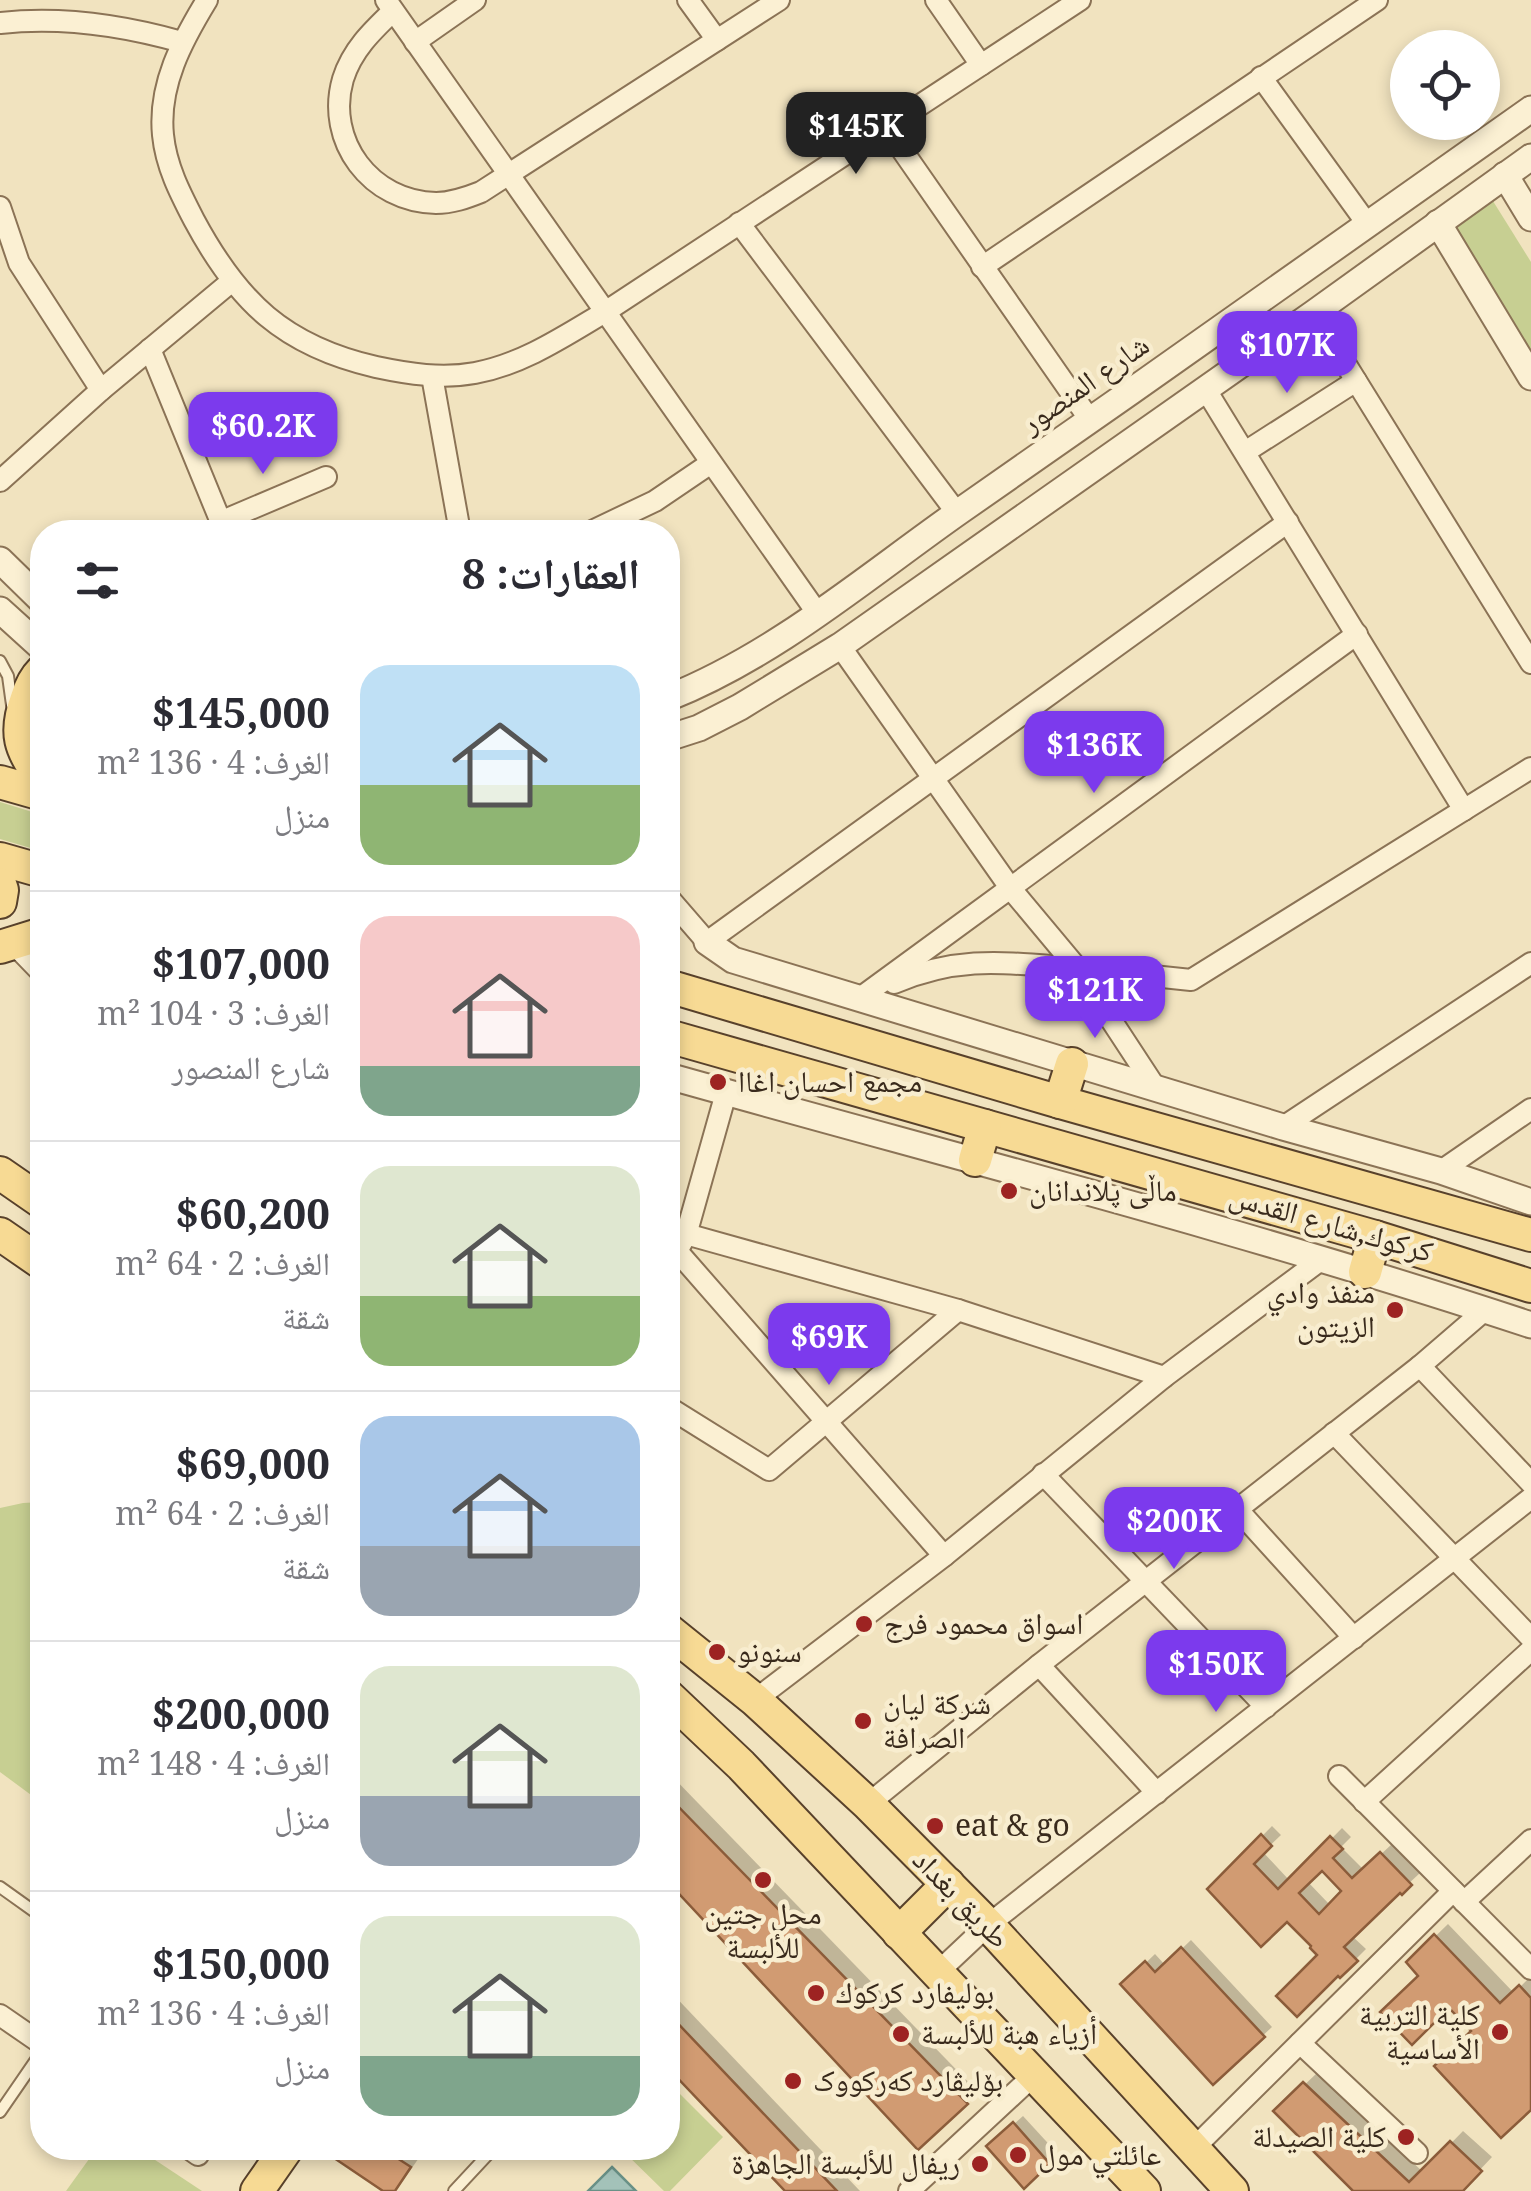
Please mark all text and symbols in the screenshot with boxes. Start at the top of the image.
map controls [1390,30,1500,140]
button: locate [1390,30,1500,140]
pin: $145K [786,92,926,177]
text: $145K [808,103,904,146]
pin: $107K [1217,311,1357,396]
text: $107K [1239,322,1335,365]
street label: شارع المنصور [1011,323,1157,443]
pin: $60.2K [182,392,344,477]
text: $60.2K [210,403,316,446]
text: العقارات: 8 [462,544,640,601]
icon: filters [70,553,125,608]
text: $145,000 [152,683,330,740]
icon: home [440,705,560,825]
pin: $136K [1024,711,1164,796]
text: $136K [1046,722,1142,765]
text: الغرف: 4 · 136 m² [97,740,330,783]
text: منزل [274,794,330,837]
text: $107,000 [152,934,330,991]
icon: home [440,956,560,1076]
pin: $121K [1025,956,1165,1041]
text: $121K [1047,967,1143,1010]
text: الغرف: 3 · 104 m² [97,991,330,1034]
text: شارع المنصور [172,1045,330,1088]
place label: مجمع احسان اغاا [738,1060,922,1101]
marker: مجمع احسان اغاا [707,1071,729,1093]
place label: ماڵی پلاندانان [1029,1169,1177,1210]
street label: كركوك,شارع القدس [1225,1174,1438,1271]
marker: ماڵی پلاندانان [998,1180,1020,1202]
text: $60,200 [175,1184,330,1241]
icon: home [440,1206,560,1326]
text: الغرف: 2 · 64 m² [115,1241,330,1284]
place label: منفذ وادي الزيتون [1267,1271,1375,1346]
text: شقة [282,1295,330,1338]
marker: منفذ وادي الزيتون [1384,1299,1406,1321]
pin: $69K [770,1303,888,1388]
text: $69K [790,1314,868,1357]
text: $69,000 [175,1434,330,1491]
icon: home [440,1456,560,1576]
pin: $200K [1104,1487,1244,1572]
text: الغرف: 2 · 64 m² [115,1491,330,1534]
text: $200K [1126,1498,1222,1541]
text: شقة [282,1545,330,1588]
place label: اسواق محمود فرج [884,1602,1083,1643]
marker: اسواق محمود فرج [853,1613,875,1635]
place label: سنونو [737,1630,802,1671]
pin: $150K [1146,1630,1286,1715]
marker: سنونو [706,1641,728,1663]
text: $150K [1168,1641,1264,1684]
place label: شركة ليان الصرافة [883,1682,991,1757]
text: $200,000 [152,1684,330,1741]
icon: home [440,1706,560,1826]
marker: شركة ليان الصرافة [852,1710,874,1732]
text: الغرف: 4 · 148 m² [97,1741,330,1784]
text: منزل [274,1795,330,1838]
place label: eat & go [955,1804,1070,1845]
marker: eat & go [924,1815,946,1837]
street label: طريق بغداد [904,1839,1020,1957]
marker: محل جتين للألبسة [752,1869,774,1891]
place label: محل جتين للألبسة [704,1892,822,1967]
text: $150,000 [152,1934,330,1991]
icon: home [440,1956,560,2076]
place label: بوليفارد كركوك [836,1971,994,2012]
marker: بوليفارد كركوك [805,1982,827,2004]
text: الغرف: 4 · 136 m² [97,1991,330,2034]
place label: كلية التربية الأساسية [1359,1993,1480,2068]
place label: أزياء هبة للألبسة [921,2012,1097,2053]
marker: كلية التربية الأساسية [1489,2021,1511,2043]
marker: أزياء هبة للألبسة [890,2023,912,2045]
text: منزل [274,2045,330,2088]
place label: بۆلیڤارد کەرکووک [813,2059,1003,2100]
marker: بۆلیڤارد کەرکووک [782,2070,804,2092]
place label: كلية الصيدلة [1252,2115,1386,2156]
marker: كلية الصيدلة [1395,2126,1417,2148]
place label: عائلتي مول [1038,2133,1161,2179]
place label: ريفال للألبسة الجاهزة [732,2142,960,2183]
marker: عائلتي مول [1007,2144,1029,2166]
marker: ريفال للألبسة الجاهزة [969,2153,991,2175]

